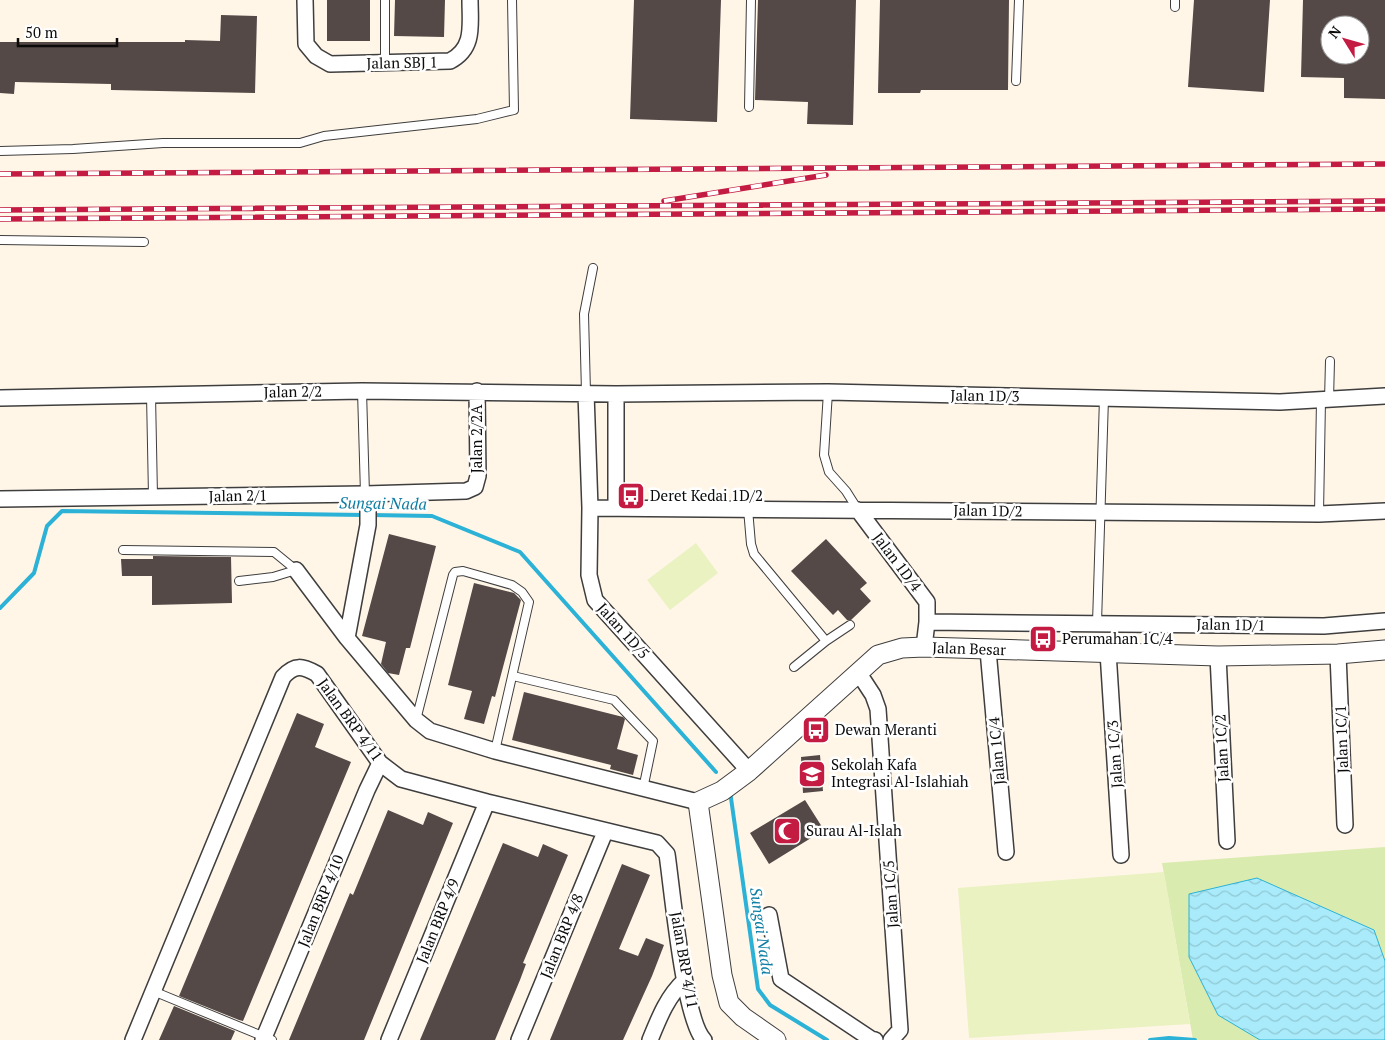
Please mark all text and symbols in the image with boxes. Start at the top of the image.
scale bar [18,15,116,47]
north arrow [1320,15,1370,65]
text: 50 m [25,22,58,42]
text: N [1323,22,1345,42]
street label: Jalan SBJ 1 [366,51,438,73]
street label: Jalan 2/2 [264,380,322,402]
street label: Jalan 1D/3 [950,384,1020,406]
street label: Jalan 2/2A [466,404,486,473]
bus stop icon: Deret Kedai 1D/2 [616,481,646,511]
street label: Jalan 2/1 [209,484,267,506]
place label: Deret Kedai 1D/2 [650,485,763,505]
water label: Sungai Nada [339,491,427,515]
street label: Jalan 1D/2 [953,499,1023,521]
street label: Jalan 1D/4 [869,528,927,595]
street label: Jalan 1D/5 [593,598,654,663]
street label: Jalan 1D/1 [1196,613,1266,635]
bus stop icon: Perumahan 1C/4 [1028,624,1058,654]
place label: Perumahan 1C/4 [1062,628,1173,648]
street label: Jalan Besar [932,637,1007,659]
street label: Jalan BRP 4/11 [314,674,388,765]
street label: Jalan 1C/1 [1330,705,1352,773]
street label: Jalan 1C/2 [1209,713,1233,783]
bus stop icon: Dewan Meranti [801,715,831,745]
street label: Jalan 1C/4 [983,716,1009,786]
place label: Dewan Meranti [835,719,937,739]
street label: Jalan 1C/3 [1102,719,1126,789]
place label: Sekolah Kafa Integrasi Al-Islahiah [831,754,969,791]
school or university icon: Sekolah Kafa Integrasi Al-Islahiah [797,759,827,789]
mosque icon: Surau Al-Islah [772,816,802,846]
place label: Surau Al-Islah [806,820,902,840]
street label: Jalan BRP 4/10 [292,852,348,950]
street label: Jalan 1C/5 [878,859,902,929]
street label: Jalan BRP 4/9 [411,875,463,966]
water label: Sungai Nada [745,886,779,976]
street label: Jalan BRP 4/8 [535,890,587,981]
street label: Jalan BRP 4/11 [667,910,703,1010]

